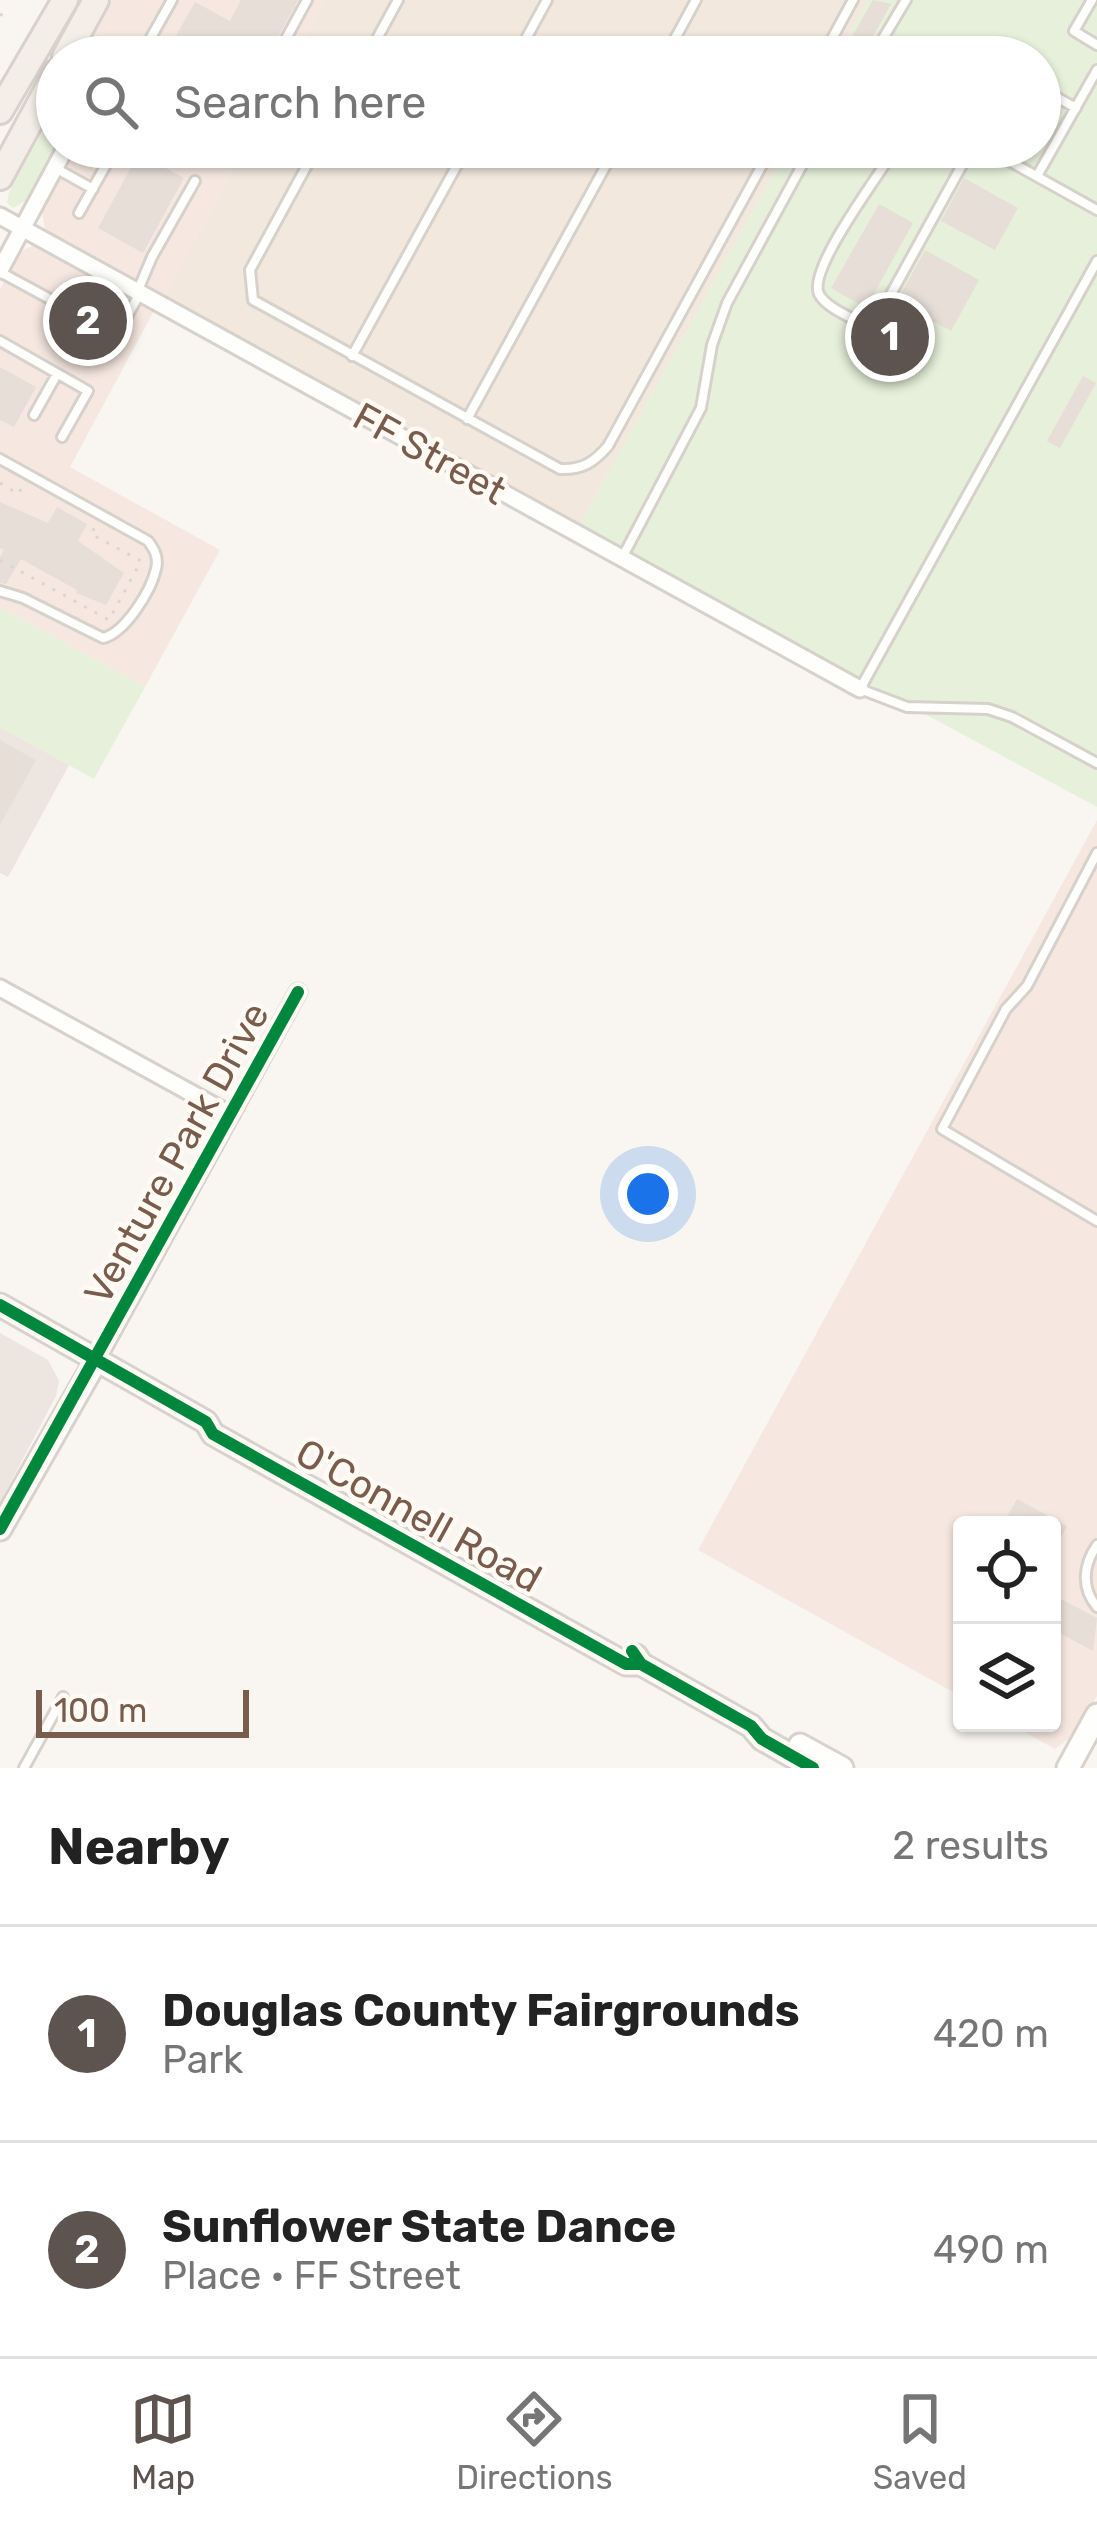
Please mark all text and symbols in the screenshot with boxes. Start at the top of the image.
search box [36,36,1061,168]
icon: search [78,69,144,135]
text: Search here [174,76,426,129]
pin: 2 [49,276,127,366]
pin: 1 [851,292,929,382]
street label: FF Street [345,393,514,515]
street label: Venture Park Drive [75,995,279,1312]
your location [618,1164,678,1224]
street label: O'Connell Road [288,1430,549,1602]
map controls [953,1516,1061,1732]
button: locate [953,1516,1061,1624]
button: layers [953,1624,1061,1732]
scale bar [36,1684,249,1737]
text: 100 m [54,1691,147,1730]
text: Nearby [48,1816,230,1877]
text: 2 results [892,1823,1049,1869]
text: Douglas County Fairgrounds [162,1984,800,2037]
text: 1 [77,2011,97,2057]
text: 420 m [933,2011,1049,2057]
text: Park [162,2037,243,2083]
text: Sunflower State Dance [162,2200,676,2253]
text: 2 [74,2227,100,2273]
text: 490 m [933,2227,1049,2273]
text: Place · FF Street [162,2253,461,2299]
tab: Map [130,2386,196,2497]
tab: Directions [456,2386,613,2497]
tab: Saved [873,2386,967,2497]

